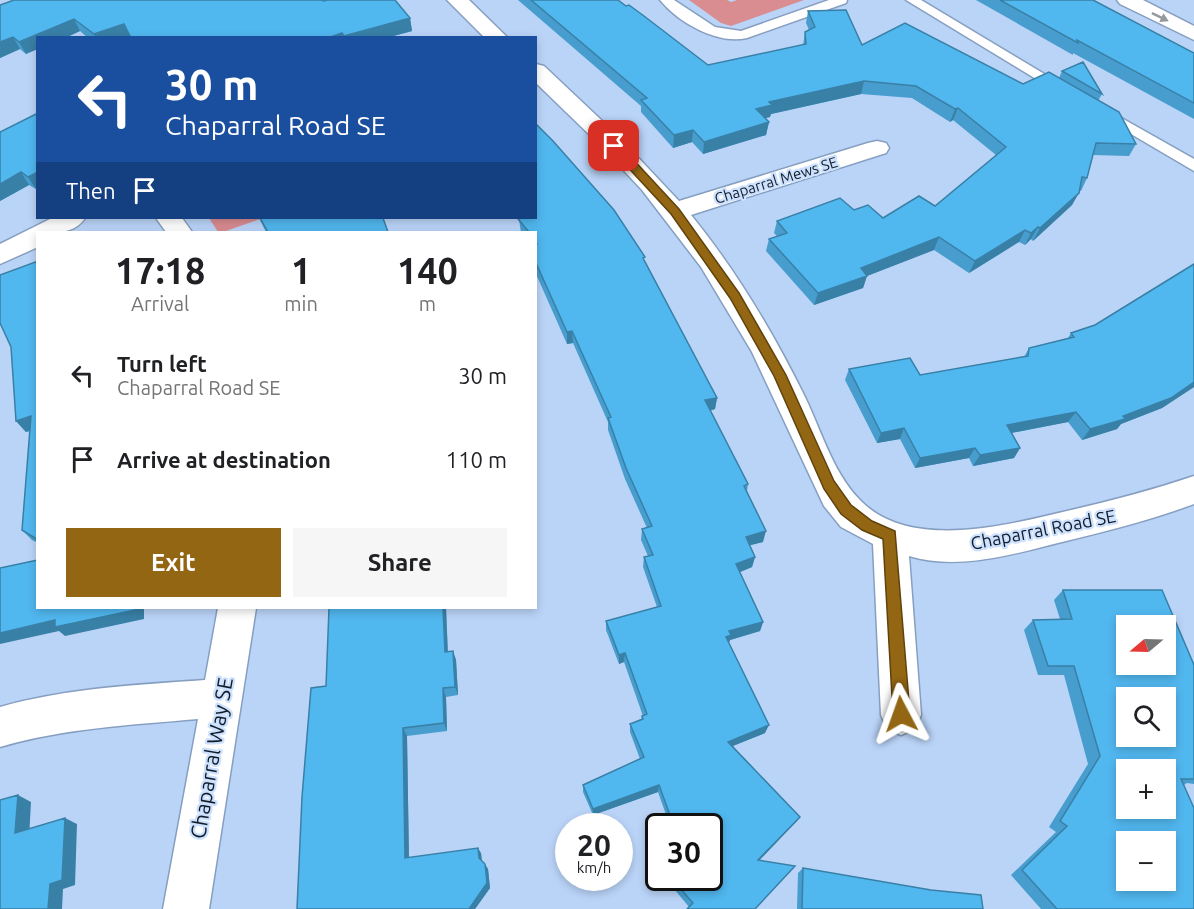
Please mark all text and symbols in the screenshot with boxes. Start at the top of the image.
one-way arrow [1152,12,1169,21]
icon: left [66,60,144,138]
text: 30 m [165,61,259,108]
text: Chaparral Road SE [165,110,386,140]
pin [588,120,639,171]
icon: arrive [597,129,630,162]
street label: Chaparral Mews SE [713,153,839,207]
icon: arrive [128,174,161,207]
text: Then [66,178,116,203]
text: 17:18 [115,250,205,291]
text: 1 [291,250,311,291]
text: 140 [397,250,458,291]
text: Arrival [131,292,189,315]
text: min [284,292,318,315]
text: m [419,292,436,315]
text: Turn left [117,351,207,376]
icon: left [66,359,99,392]
text: 30 m [458,363,507,388]
text: Chaparral Road SE [117,376,281,399]
icon: arrive [66,443,99,476]
text: Arrive at destination [117,447,331,472]
text: 110 m [446,447,507,472]
street label: Chaparral Road SE [969,505,1117,553]
button: Exit [66,528,281,597]
button: Share [293,528,507,597]
north arrow [1116,615,1176,675]
map controls [1116,615,1176,891]
street label: Chaparral Way SE [185,676,237,840]
position arrow [869,682,933,746]
button: search [1116,687,1176,747]
button: + [1116,759,1176,819]
speed limit sign: 30 [645,813,723,891]
text: 20 [577,828,611,862]
button: − [1116,831,1176,891]
text: km/h [577,859,611,876]

